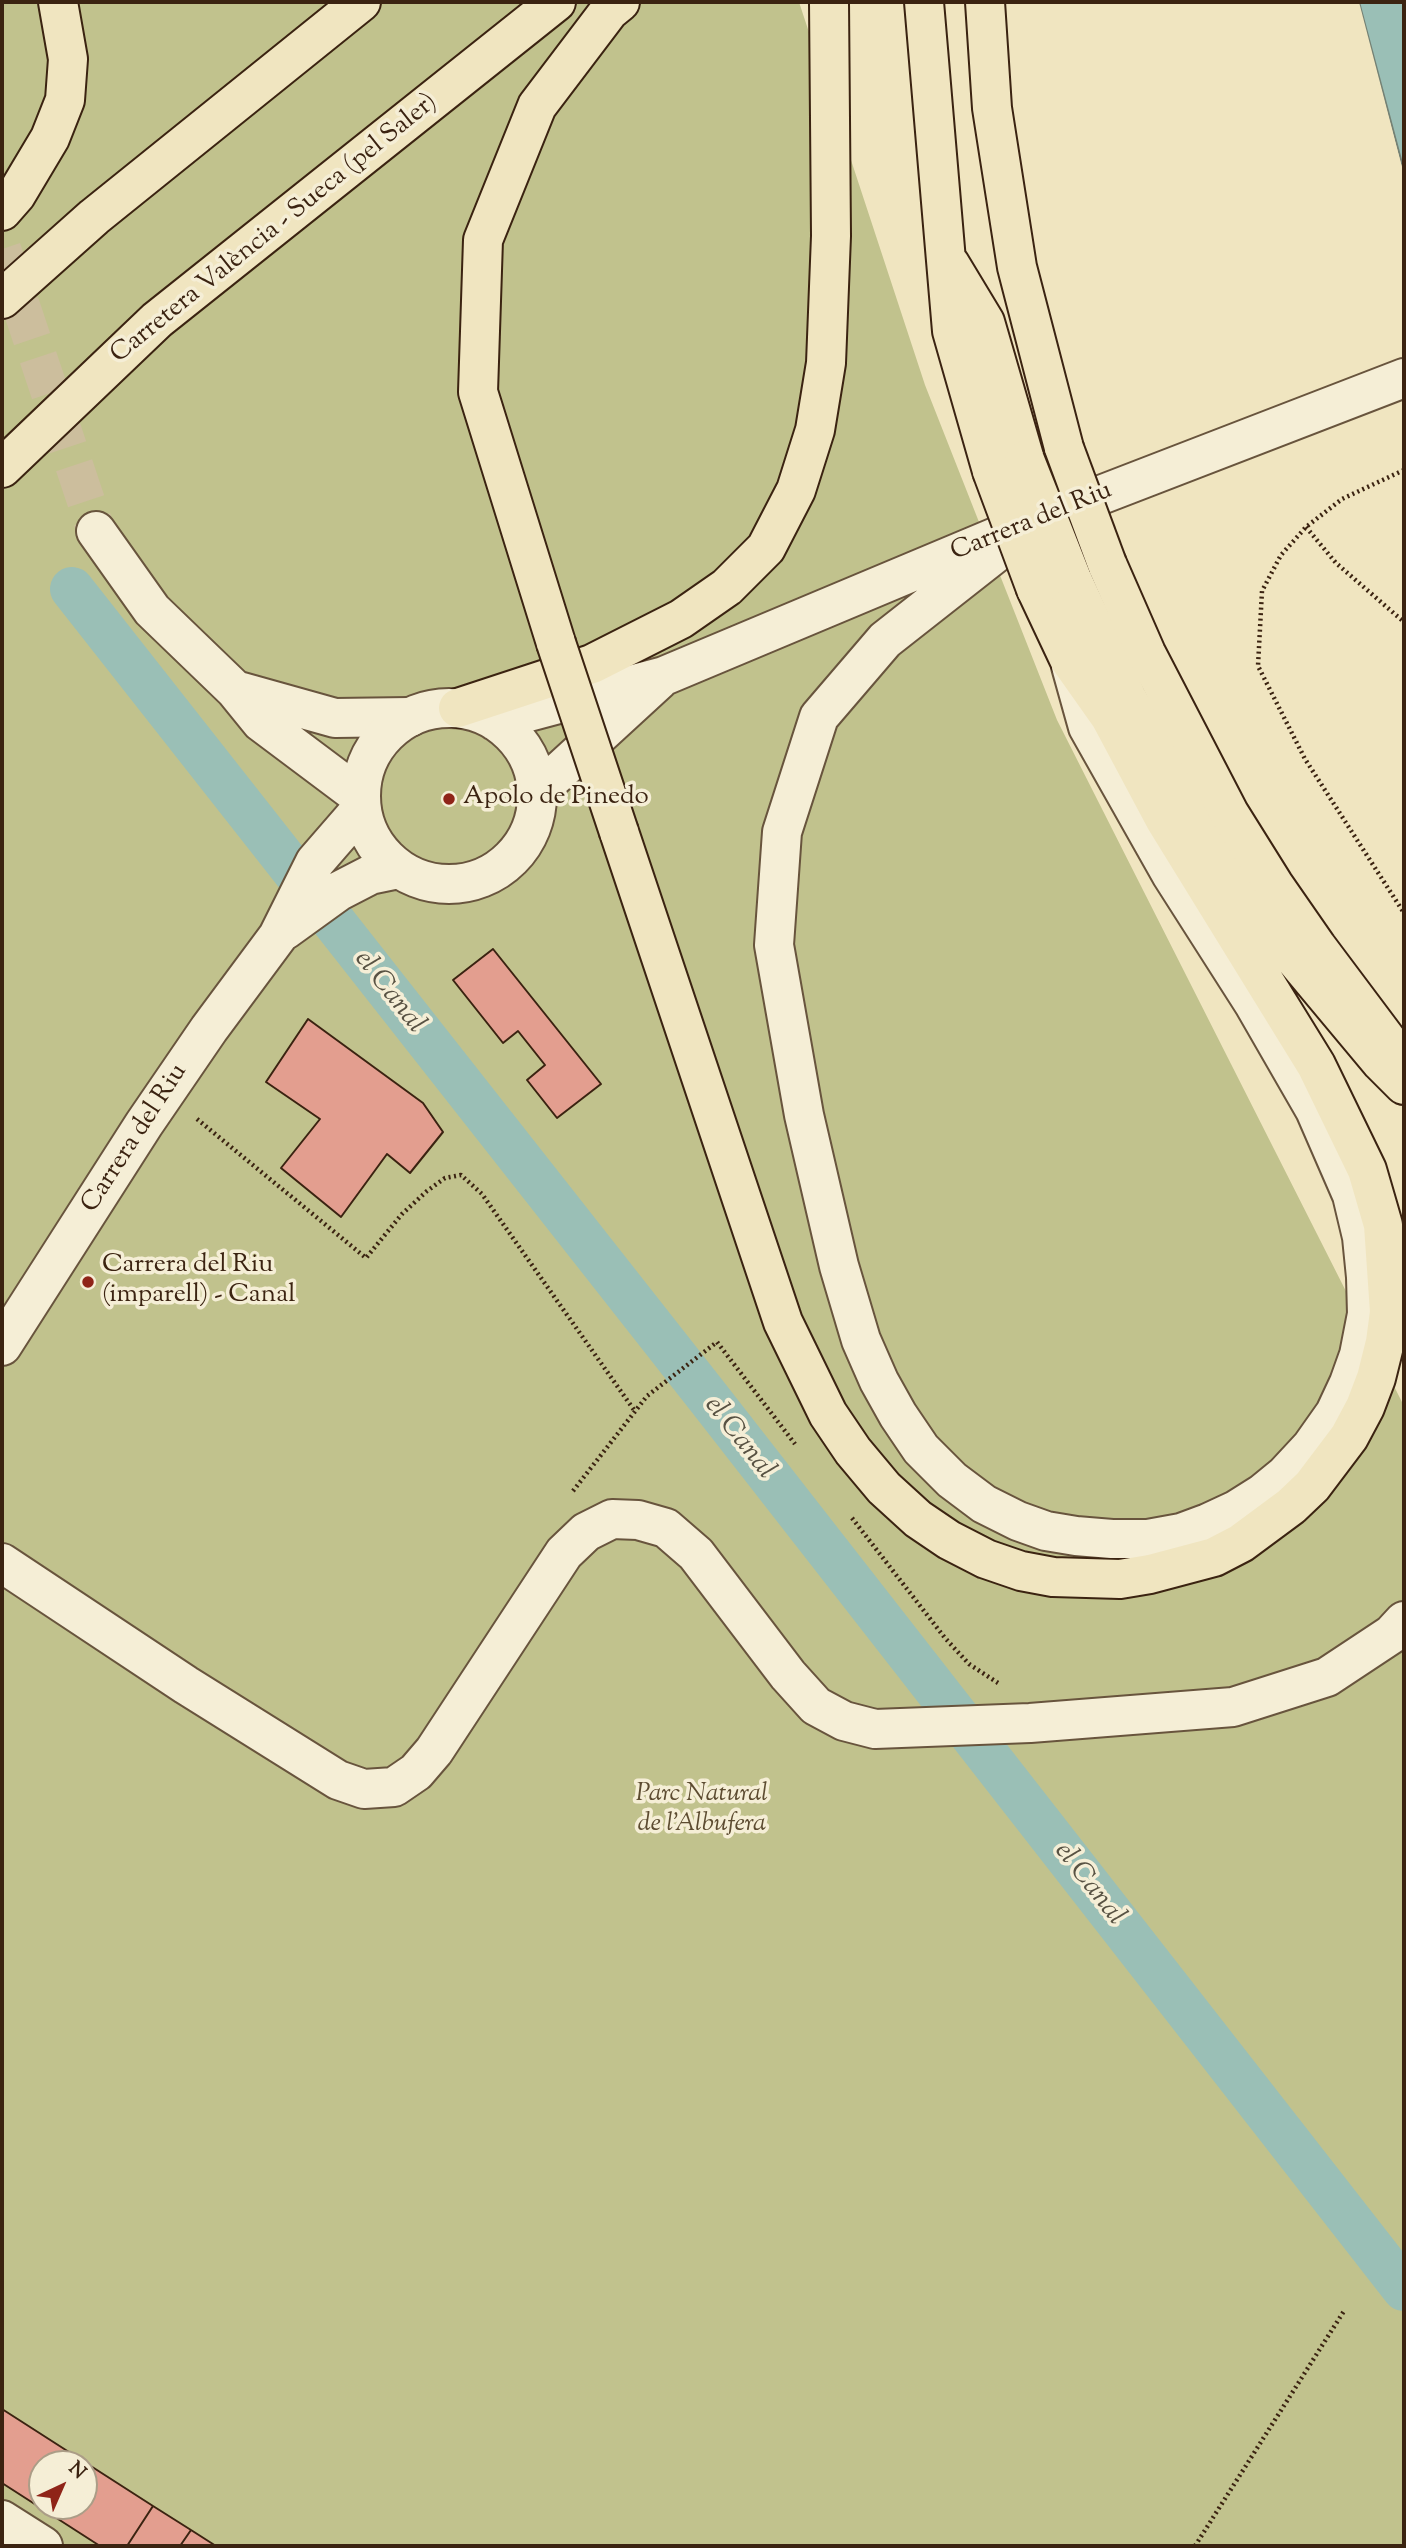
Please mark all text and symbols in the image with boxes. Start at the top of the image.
street label: Carretera València - Sueca (pel Saler) [105,88,445,372]
street label: Carrera del Riu [947,476,1117,570]
place label: Apolo de Pinedo [463,783,649,815]
marker: Apolo de Pinedo [441,791,457,807]
water label: el Canal [345,945,431,1041]
street label: Carrera del Riu [76,1059,196,1219]
place label: Carrera del Riu (imparell) - Canal [102,1251,295,1312]
marker: Carrera del Riu (imparell) - Canal [80,1274,96,1290]
water label: el Canal [695,1391,781,1487]
park label: Parc Natural de l'Albufera [636,1780,768,1842]
water label: el Canal [1045,1837,1131,1933]
north arrow [28,2450,98,2520]
text: N [62,2456,91,2486]

